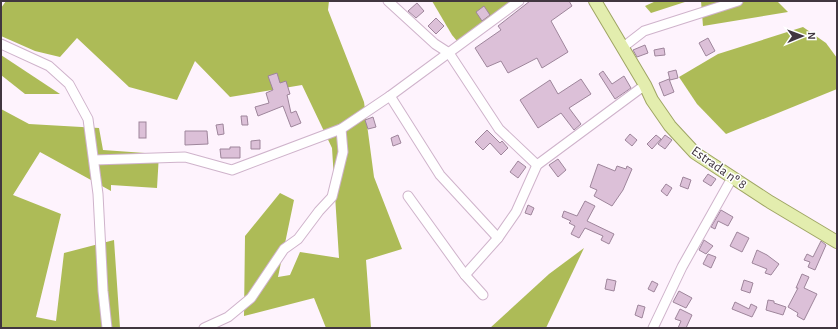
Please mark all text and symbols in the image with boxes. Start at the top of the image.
north arrow [782,16,822,56]
text: N [806,32,817,40]
street label: Estrada nº 8 [689,144,749,192]

